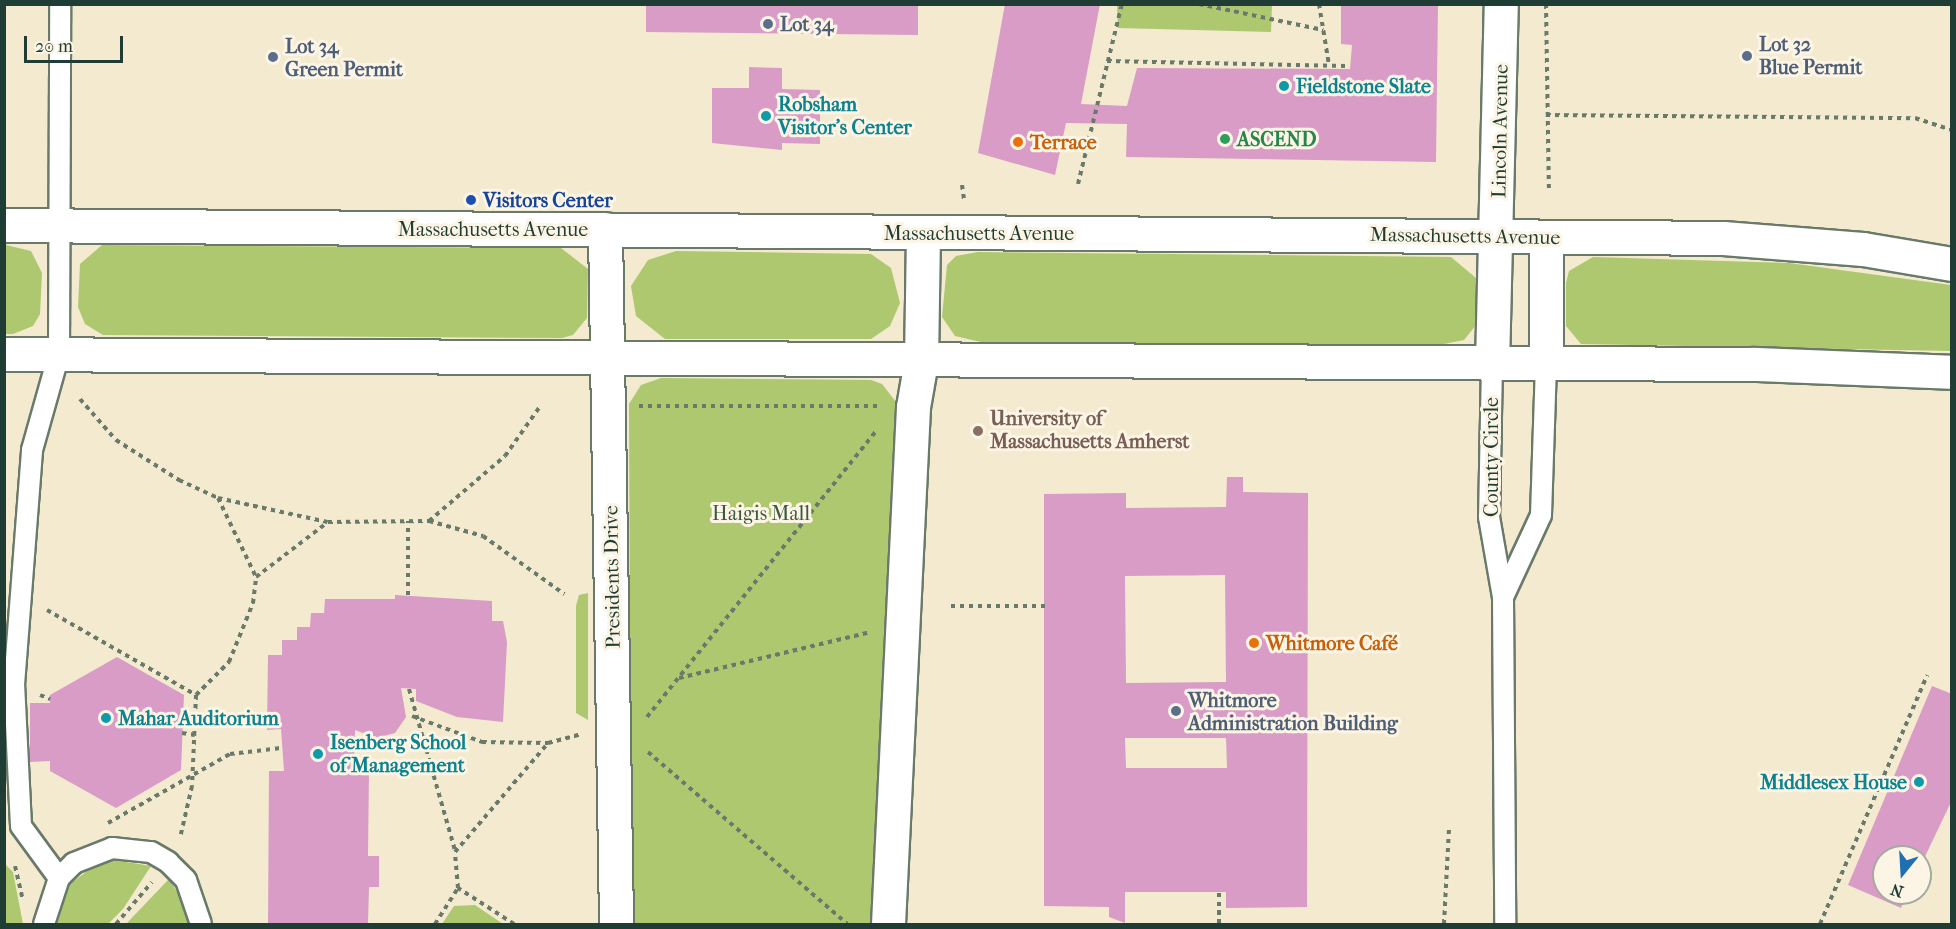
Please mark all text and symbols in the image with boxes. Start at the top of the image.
place label: Lot 34 [780,12,834,36]
marker: Lot 34 [761,17,775,31]
scale bar [27,24,126,62]
place label: Lot 32 Blue Permit [1759,33,1862,80]
place label: Lot 34 Green Permit [285,34,403,81]
text: 20 m [35,36,73,57]
marker: Lot 32 Blue Permit [1740,49,1754,63]
marker: Lot 34 Green Permit [266,50,280,64]
street label: Lincoln Avenue [1487,64,1513,198]
place label: Fieldstone Slate [1296,74,1431,98]
marker: Fieldstone Slate [1277,79,1291,93]
place label: Robsham Visitor's Center [778,92,912,139]
marker: Robsham Visitor's Center [759,109,773,123]
place label: ASCEND [1237,127,1316,151]
place label: Terrace [1030,130,1097,154]
marker: ASCEND [1218,132,1232,146]
marker: Terrace [1011,135,1025,149]
place label: Visitors Center [483,188,613,212]
marker: Visitors Center [464,193,478,207]
street label: Massachusetts Avenue [398,217,588,241]
street label: Massachusetts Avenue [884,221,1074,245]
street label: Massachusetts Avenue [1370,222,1560,250]
street label: County Circle [1479,397,1503,517]
place label: University of Massachusetts Amherst [990,407,1189,454]
marker: University of Massachusetts Amherst [971,424,985,438]
park label: Haigis Mall [712,501,810,525]
street label: Presidents Drive [599,505,625,649]
place label: Whitmore Café [1266,631,1398,655]
marker: Whitmore Café [1247,636,1261,650]
place label: Whitmore Administration Building [1188,688,1398,735]
marker: Whitmore Administration Building [1169,704,1183,718]
place label: Mahar Auditorium [118,706,279,730]
marker: Mahar Auditorium [99,711,113,725]
place label: Isenberg School of Management [330,730,466,777]
marker: Isenberg School of Management [311,747,325,761]
place label: Middlesex House [1760,770,1907,794]
marker: Middlesex House [1912,775,1926,789]
north arrow [1872,845,1932,905]
text: N [1888,880,1906,902]

